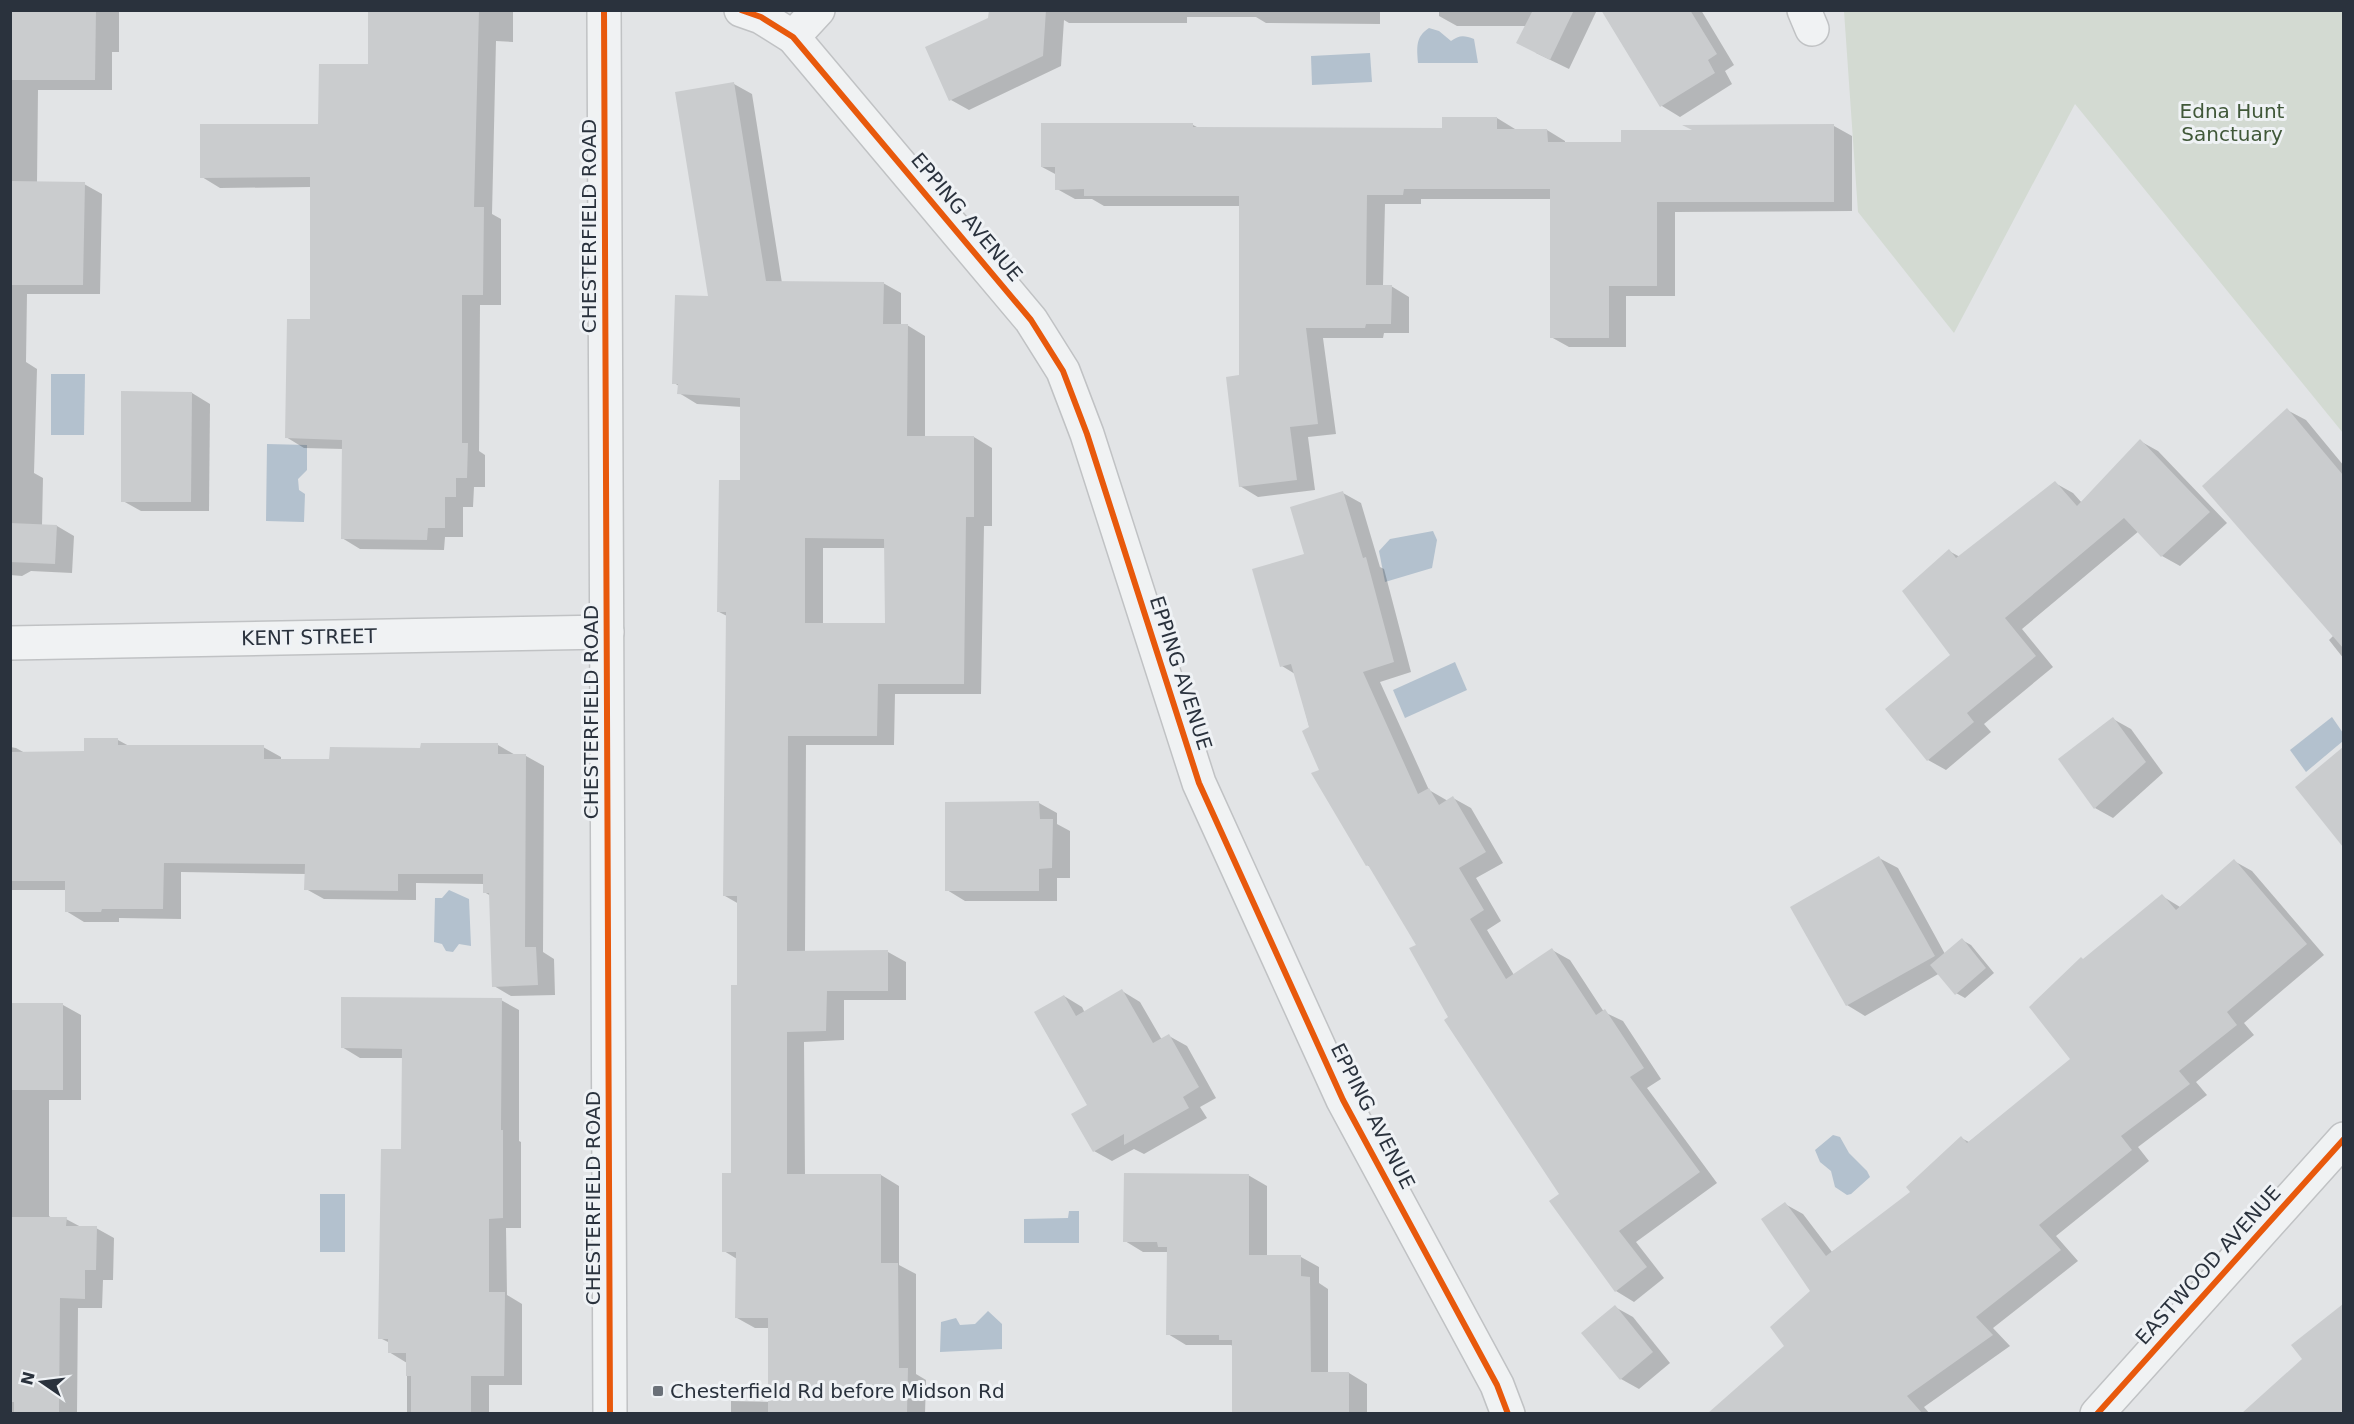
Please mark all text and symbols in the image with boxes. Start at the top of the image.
park label: Edna Hunt Sanctuary [2180,99,2285,146]
street label: CHESTERFIELD ROAD [577,119,601,333]
street label: EPPING AVENUE [906,148,1028,286]
street label: EPPING AVENUE [1145,593,1217,753]
street label: CHESTERFIELD ROAD [579,605,603,819]
street label: KENT STREET [241,624,378,650]
street label: EPPING AVENUE [1326,1039,1420,1193]
street label: CHESTERFIELD ROAD [581,1091,605,1305]
street label: EASTWOOD AVENUE [2130,1181,2286,1349]
north arrow [12,1352,72,1412]
text: N [17,1370,39,1387]
place label: Chesterfield Rd before Midson Rd [670,1379,1005,1403]
marker: Chesterfield Rd before Midson Rd [651,1384,665,1398]

